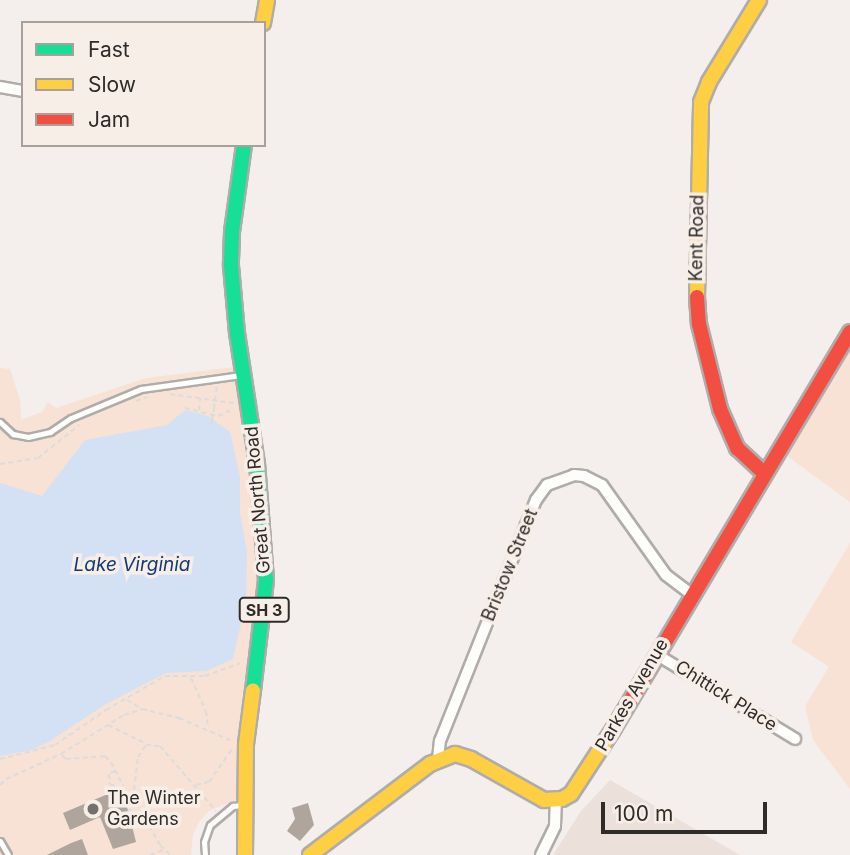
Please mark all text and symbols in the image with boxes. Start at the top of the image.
legend [21,21,266,147]
text: Fast [88,37,130,62]
text: Slow [88,72,136,97]
text: Jam [88,107,130,132]
street label: Kent Road [685,194,709,282]
street label: Great North Road [241,425,275,575]
street label: Bristow Street [478,506,542,624]
water label: Lake Virginia [73,554,191,576]
road number: SH 3 [238,597,290,622]
street label: Parkes Avenue [591,635,673,755]
street label: Chittick Place [671,656,781,736]
place label: The Winter Gardens [107,788,201,830]
scale bar [605,788,771,832]
marker: The Winter Gardens [85,801,101,817]
text: 100 m [614,801,673,826]

